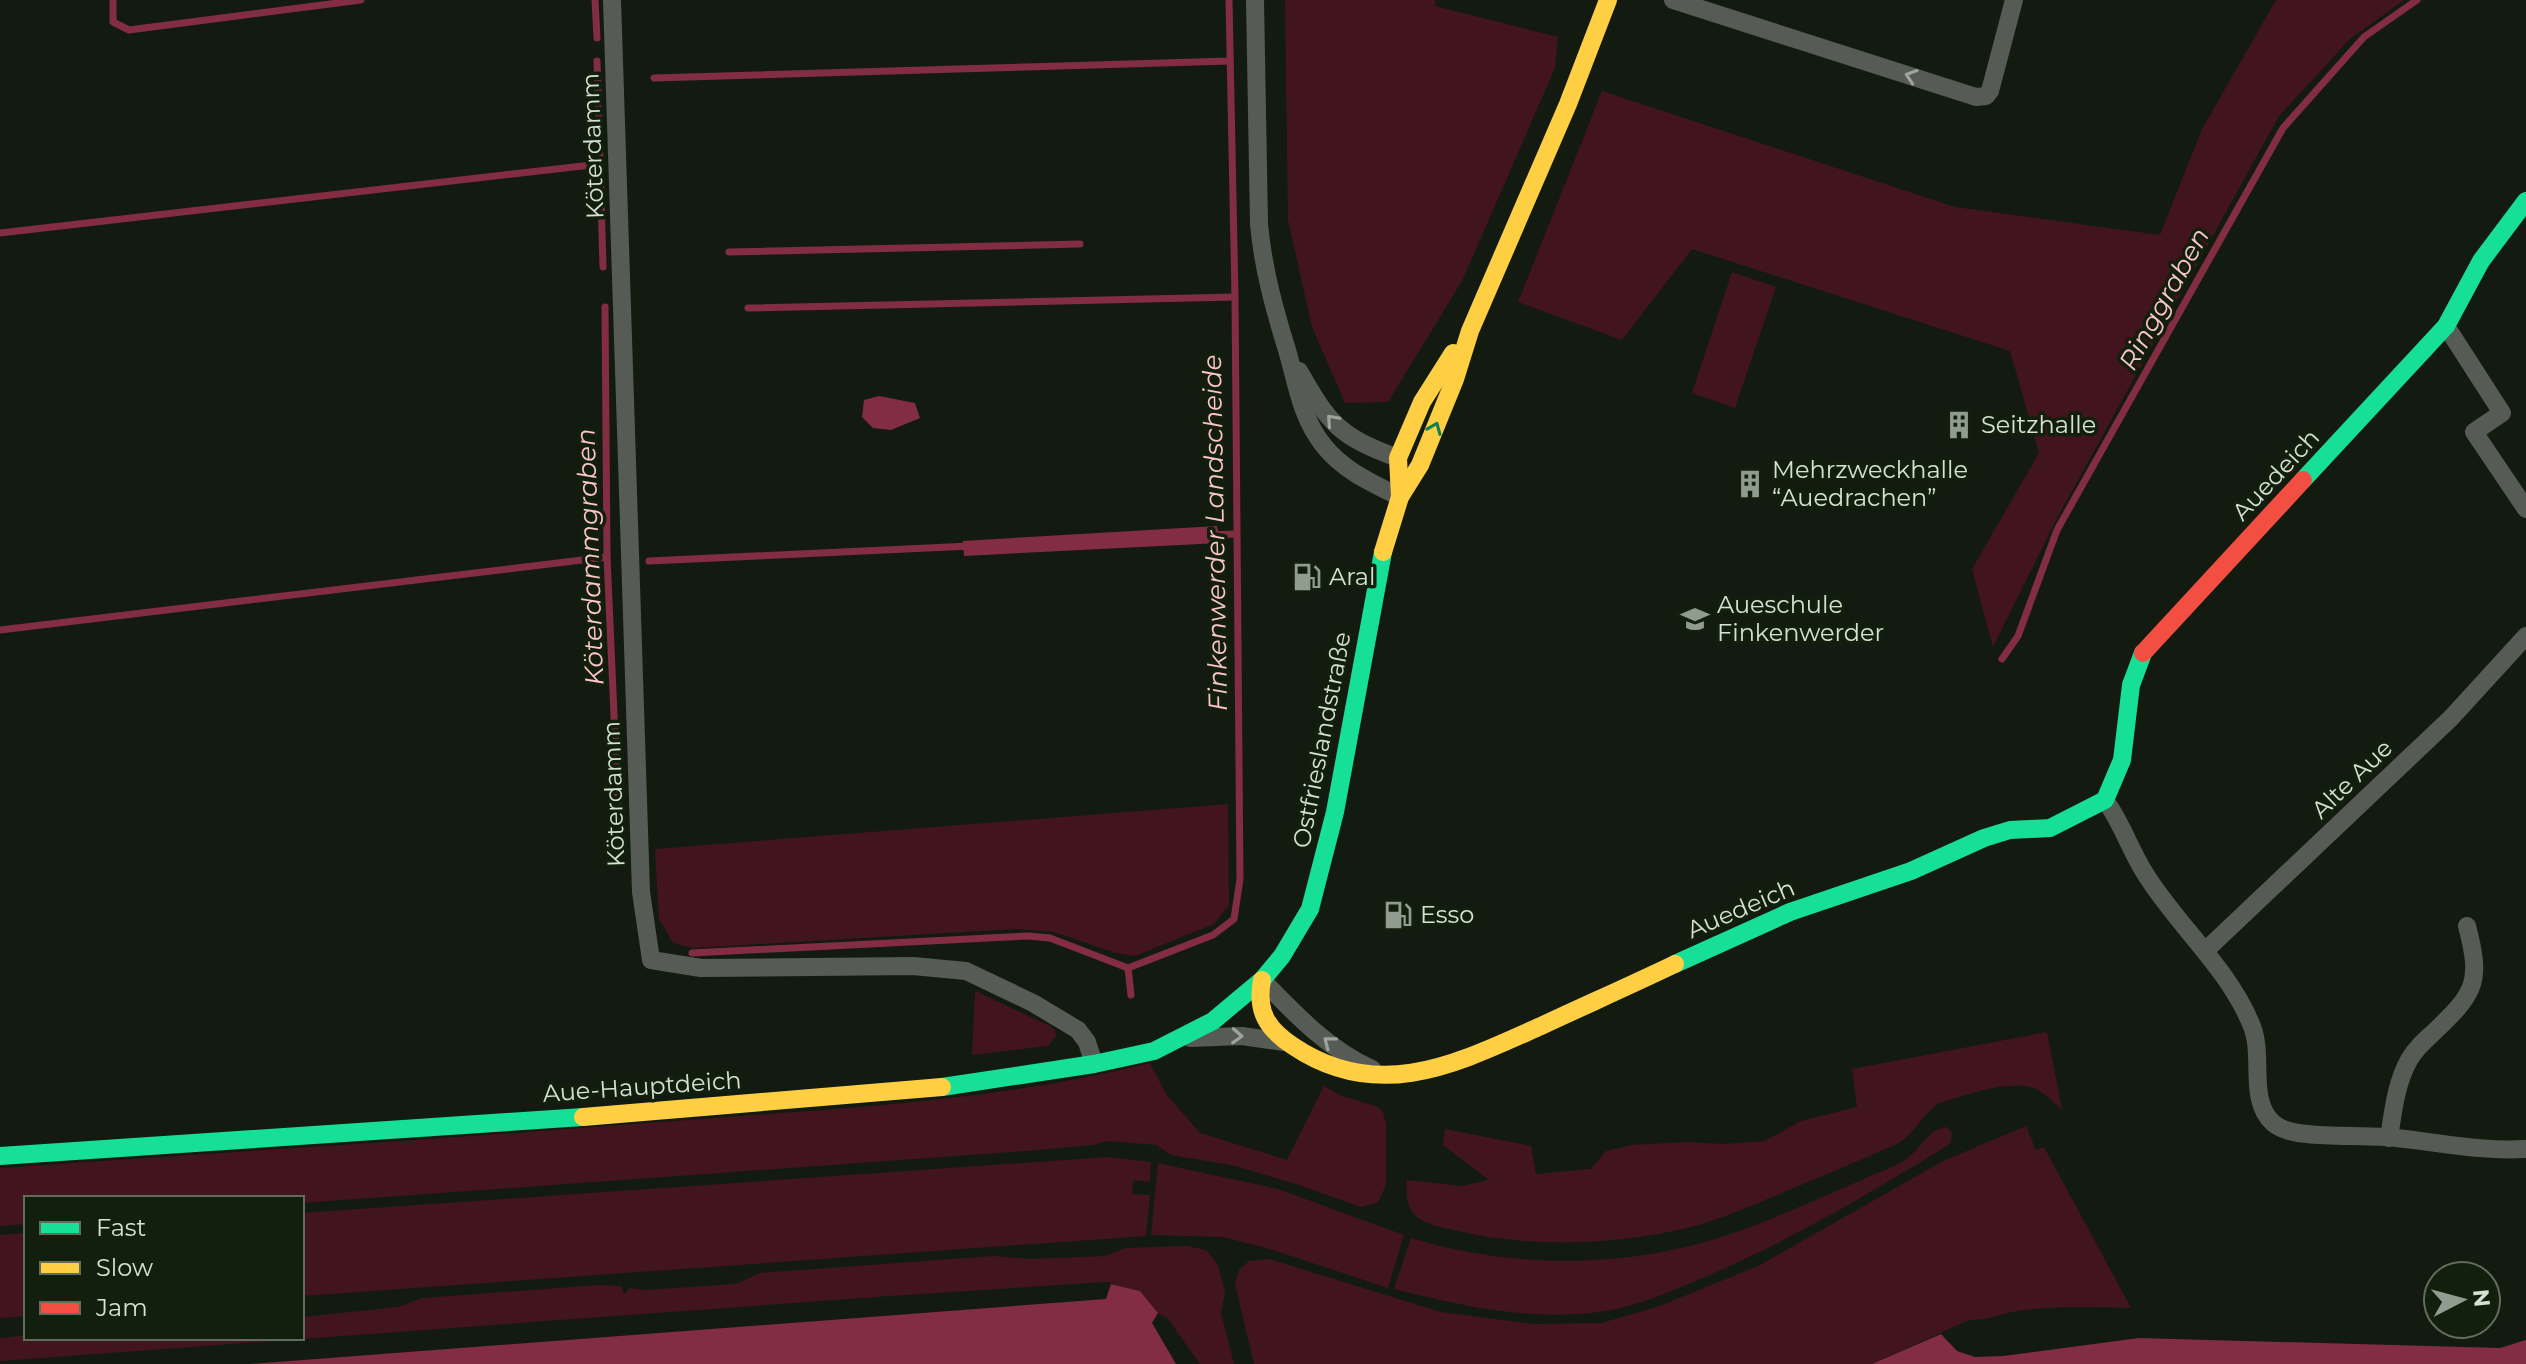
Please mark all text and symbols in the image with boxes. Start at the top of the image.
one-way arrow [1905,69,1919,85]
street label: Köterdamm [575,73,610,219]
water label: Ringgraben [2112,222,2216,376]
water label: Finkenwerder Landscheide [1196,355,1234,711]
building icon: Seitzhalle [1944,410,1974,440]
place label: Seitzhalle [1981,410,2096,439]
one-way arrow [1327,414,1342,429]
one-way arrow [1425,422,1441,436]
street label: Auedeich [2226,423,2325,526]
water label: Köterdammgraben [570,428,610,686]
place label: Mehrzweckhalle “Auedrachen” [1772,455,1968,512]
building icon: Mehrzweckhalle “Auedrachen” [1735,469,1765,499]
fuel station icon: Aral [1292,562,1322,592]
place label: Aral [1329,562,1375,591]
place label: Aueschule Finkenwerder [1717,590,1884,647]
school or university icon: Aueschule Finkenwerder [1680,604,1710,634]
street label: Ostfrieslandstraße [1286,629,1357,851]
street label: Köterdamm [596,721,631,867]
street label: Alte Aue [2305,733,2398,824]
street label: Auedeich [1682,873,1799,944]
fuel station icon: Esso [1383,900,1413,930]
place label: Esso [1420,900,1474,929]
one-way arrow [1231,1028,1244,1045]
one-way arrow [1323,1038,1338,1052]
street label: Aue-Hauptdeich [542,1065,742,1108]
legend [24,1196,304,1340]
text: Fast [96,1213,147,1242]
text: Slow [96,1253,153,1282]
north arrow [2422,1260,2502,1340]
text: N [2467,1288,2496,1308]
text: Jam [95,1293,148,1322]

